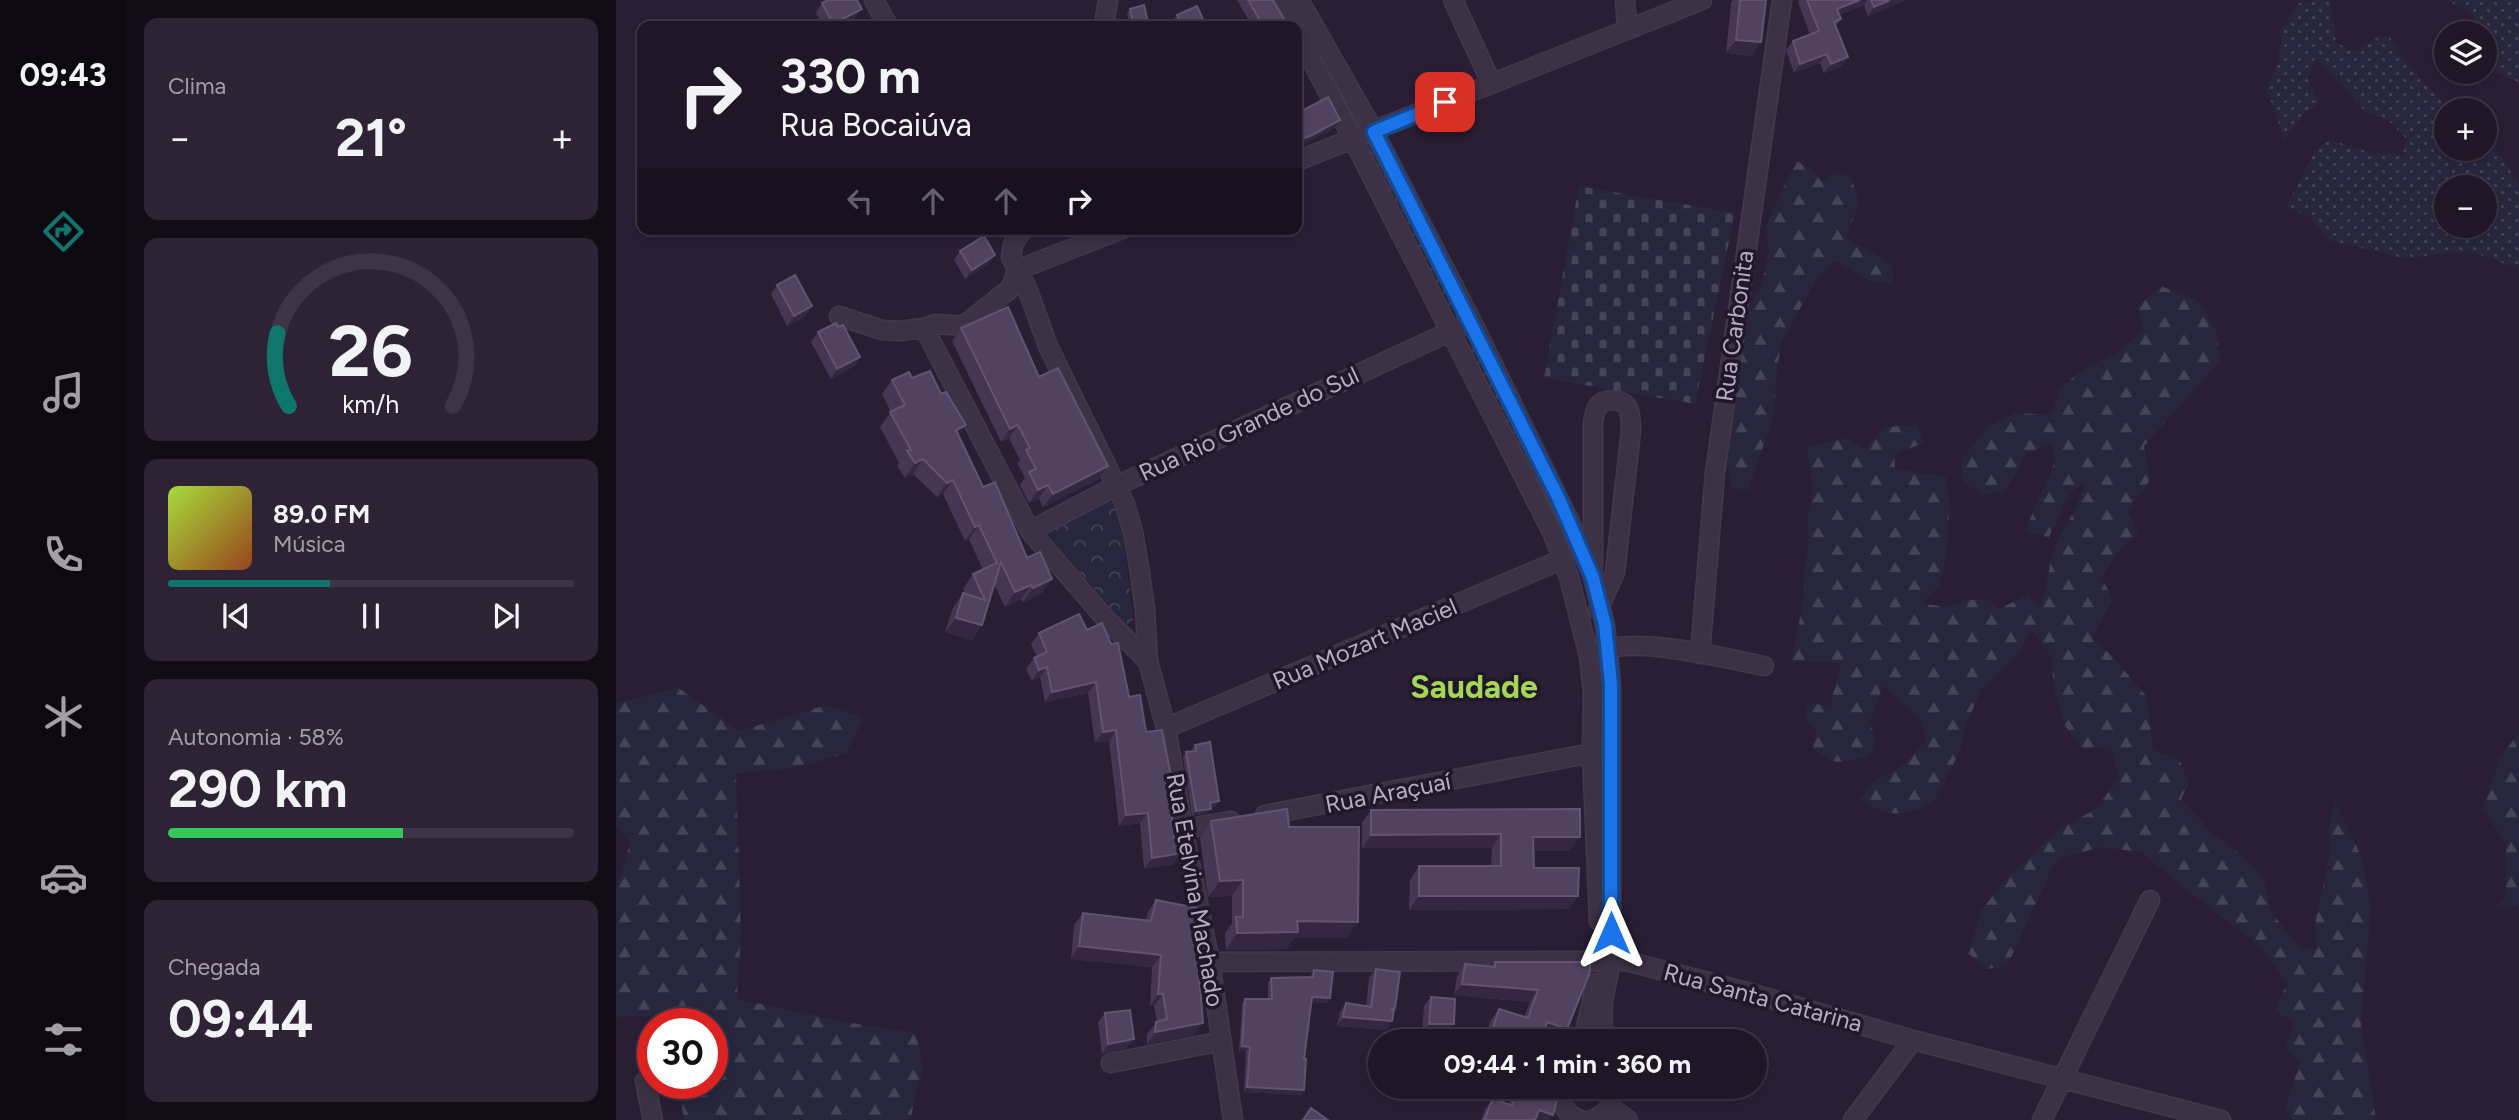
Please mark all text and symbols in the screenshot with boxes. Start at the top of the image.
map controls [2434,21,2497,238]
button: layers [2434,21,2497,84]
text: 330 m [780,46,921,105]
icon: right [665,49,756,140]
text: 09:43 [20,56,106,94]
text: Clima [168,72,226,100]
pin [1415,72,1475,132]
icon: arrive [1426,83,1464,121]
button: + [2434,98,2497,161]
text: Rua Bocaiúva [780,106,972,144]
text: 21° [335,107,407,169]
text: − [168,115,192,161]
text: + [550,115,574,161]
button: − [2434,175,2497,238]
icon: left [841,182,879,220]
icon: ahead [914,182,952,220]
icon: ahead [987,182,1025,220]
icon: right [1060,182,1098,220]
icon: directions [39,207,88,256]
street label: Rua Carbonita [1710,248,1759,403]
text: 26 [329,307,413,394]
street label: Rua Rio Grande do Sul [1134,360,1363,487]
icon: music [39,368,88,417]
text: km/h [342,388,400,418]
text: 89.0 FM [273,498,370,530]
icon: phone [39,530,88,579]
text: Música [273,530,346,558]
street label: Rua Mozart Maciel [1268,592,1461,695]
icon: previous [217,597,255,635]
icon: pause [352,597,390,635]
icon: next [487,597,525,635]
district label: Saudade [1410,668,1538,706]
icon: climate [39,692,88,741]
text: Autonomia · 58% [168,723,344,751]
text: 290 km [168,758,348,820]
street label: Rua Araçuaí [1323,766,1455,819]
street label: Rua Etelvina Machado [1161,771,1230,1009]
icon: car [39,853,88,902]
position arrow [1574,896,1648,970]
text: Chegada [168,953,260,981]
street label: Rua Santa Catarina [1661,957,1866,1038]
text: 09:44 [168,988,313,1050]
speed limit sign: 30 [637,1008,728,1099]
icon: filters [39,1015,88,1064]
text: 09:44 · 1 min · 360 m [1444,1048,1691,1080]

